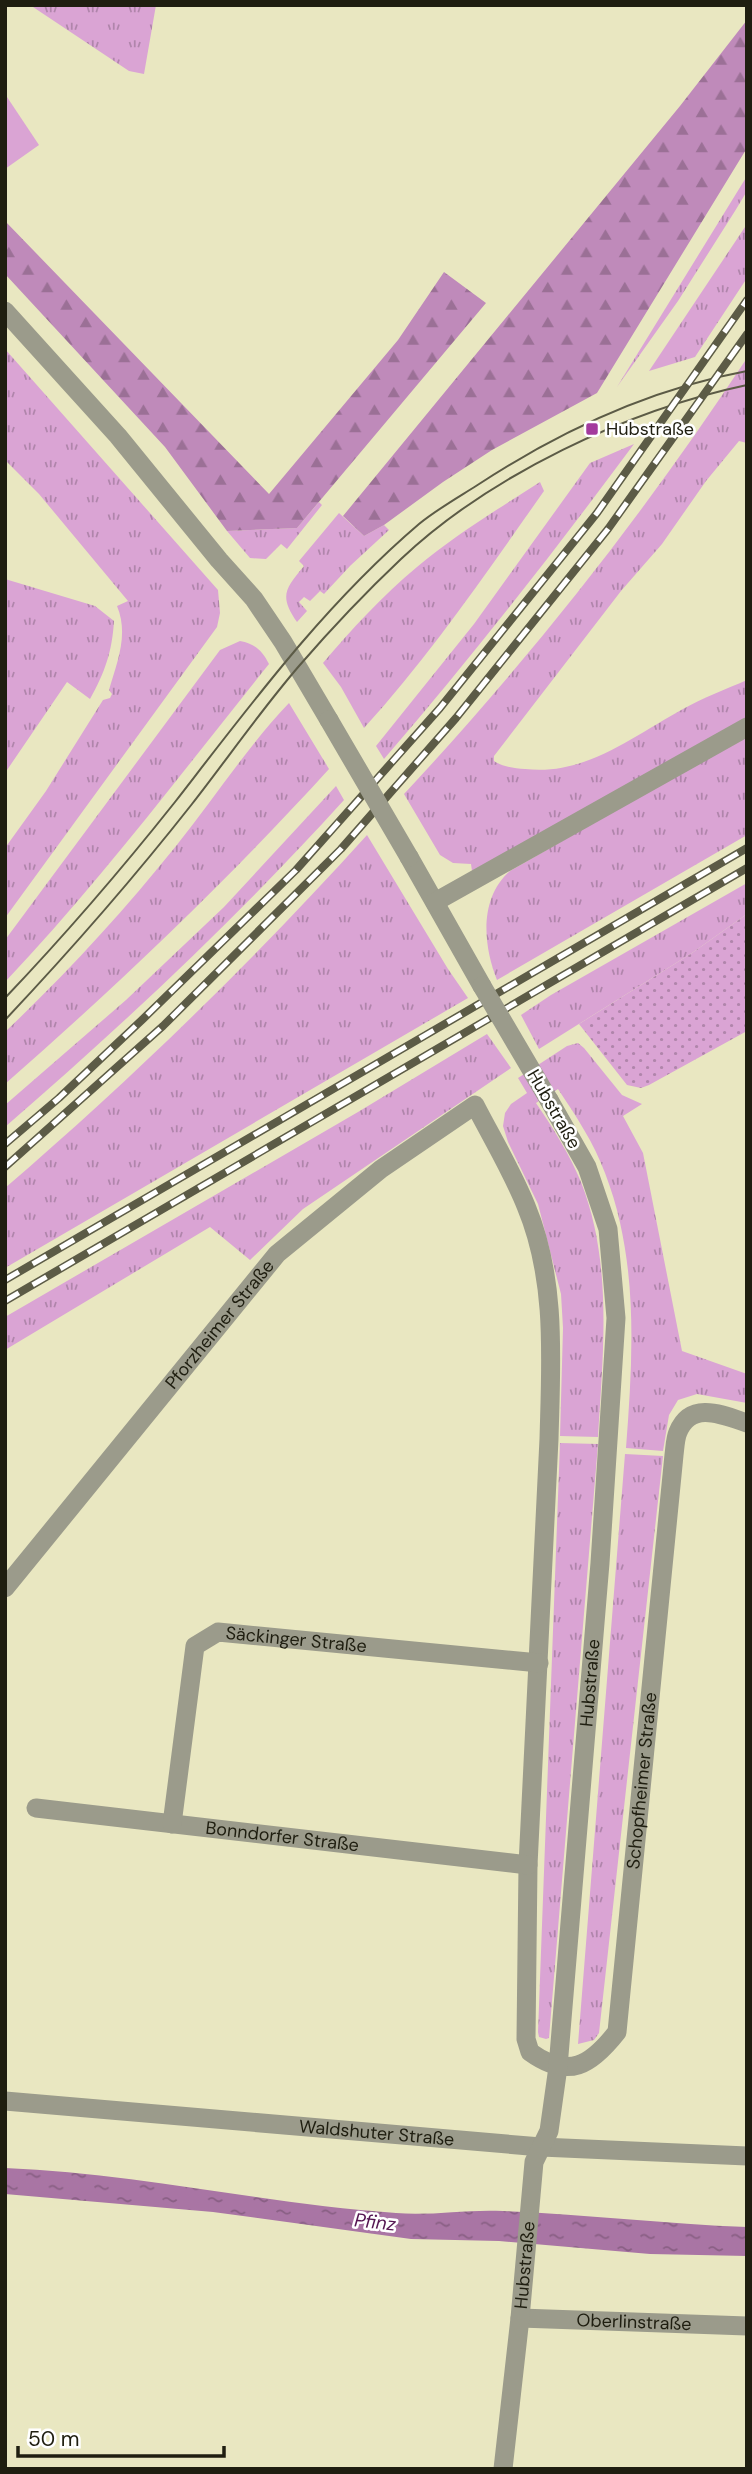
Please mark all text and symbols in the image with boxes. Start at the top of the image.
place label: Hubstraße [606,417,694,441]
marker: Hubstraße [584,421,600,437]
street label: Hubstraße [522,1065,586,1153]
street label: Pforzheimer Straße [160,1255,280,1394]
street label: Säckinger Straße [225,1621,368,1658]
street label: Hubstraße [574,1638,606,1728]
street label: Schopfheimer Straße [621,1691,662,1870]
street label: Bonndorfer Straße [204,1816,360,1857]
street label: Waldshuter Straße [298,2114,455,2152]
water label: Pfinz [353,2207,397,2237]
street label: Hubstraße [509,2220,541,2310]
street label: Oberlinstraße [576,2308,692,2336]
scale bar [18,2414,224,2458]
text: 50 m [28,2425,79,2453]

